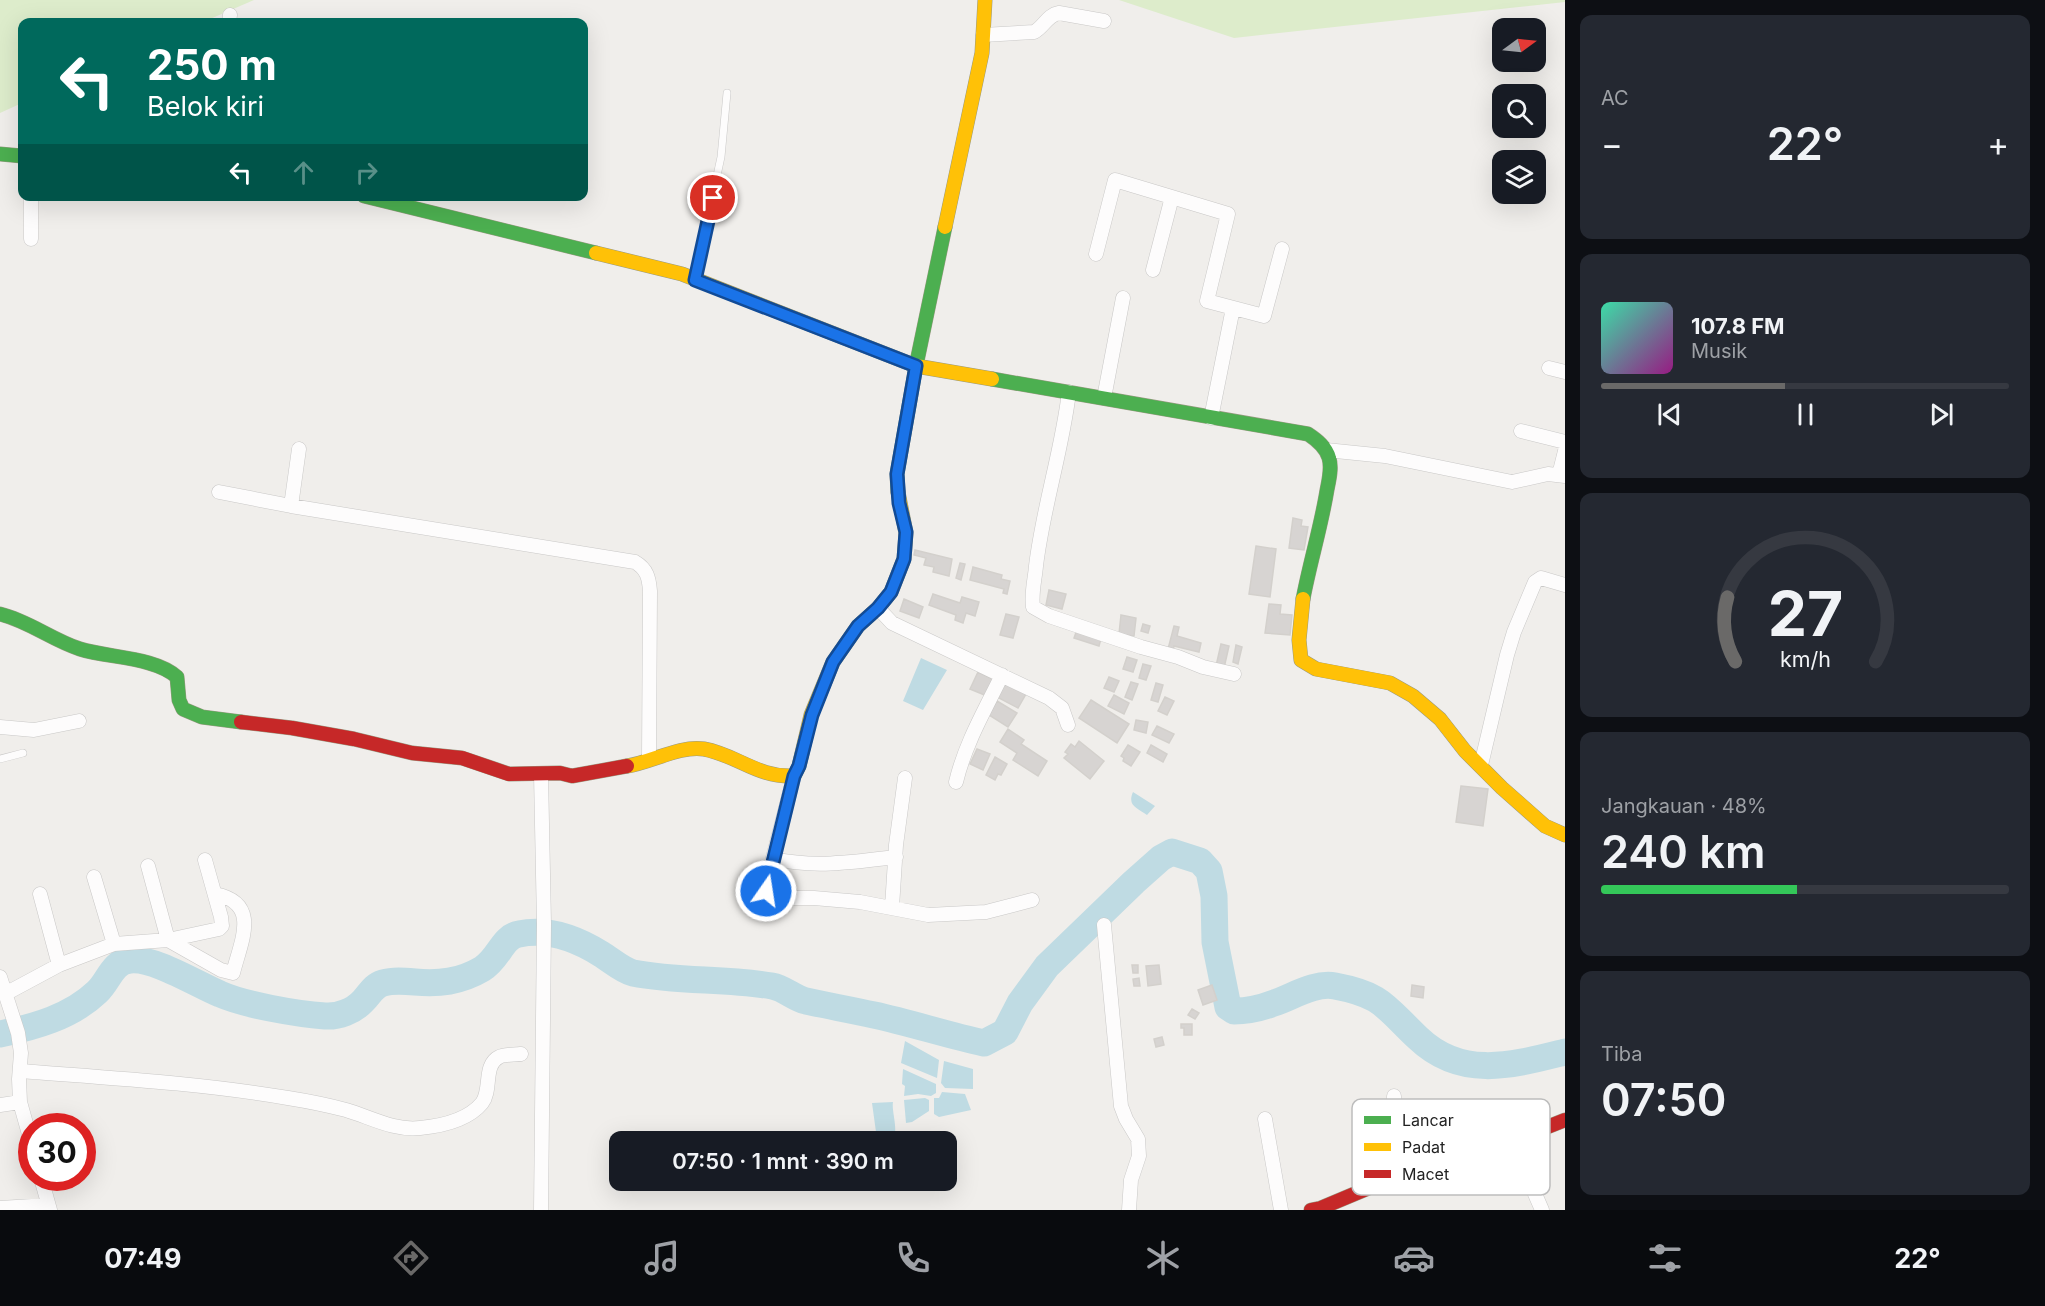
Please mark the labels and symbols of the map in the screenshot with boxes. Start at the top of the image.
north arrow [1492,18,1546,72]
pin [687,172,738,223]
position arrow [734,859,798,923]
legend [1352,1099,1550,1195]
text: Lancar [1402,1110,1454,1130]
speed limit sign: 30 [18,1113,96,1191]
text: Padat [1402,1137,1445,1157]
text: Macet [1402,1164,1449,1184]

